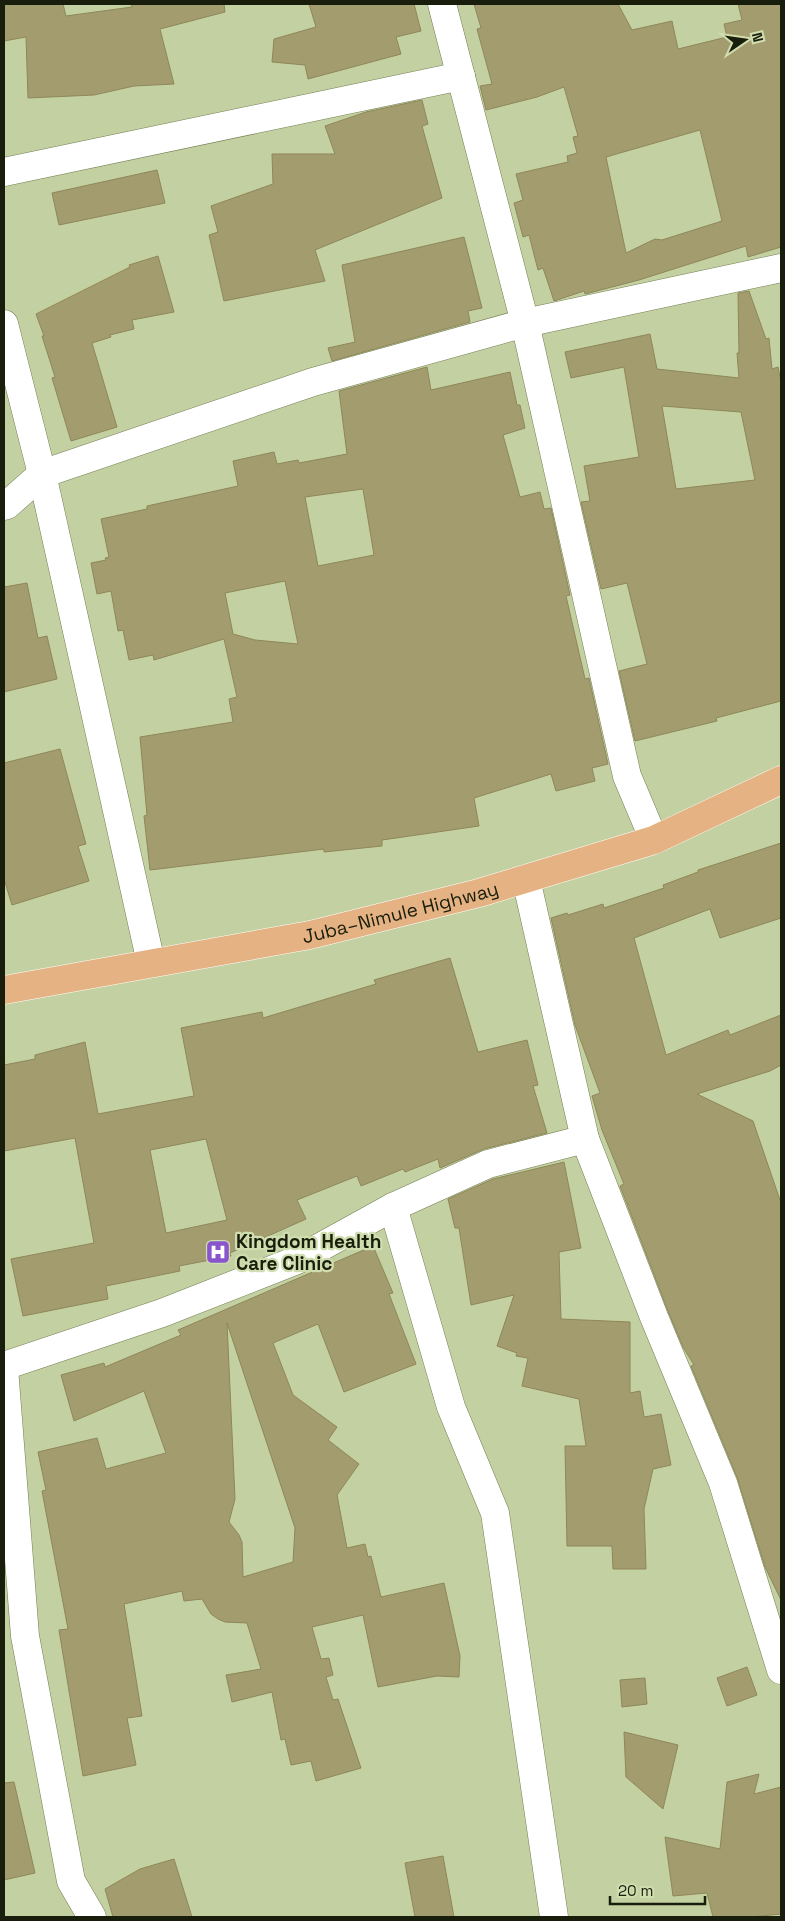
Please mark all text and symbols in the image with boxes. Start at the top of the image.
north arrow [720,15,770,65]
text: N [748,30,767,44]
street label: Juba–Nimule Highway [300,876,501,949]
place label: Kingdom Health Care Clinic [236,1229,381,1276]
hospital icon: Kingdom Health Care Clinic [205,1239,231,1265]
scale bar [610,1874,705,1906]
text: 20 m [618,1881,653,1900]

